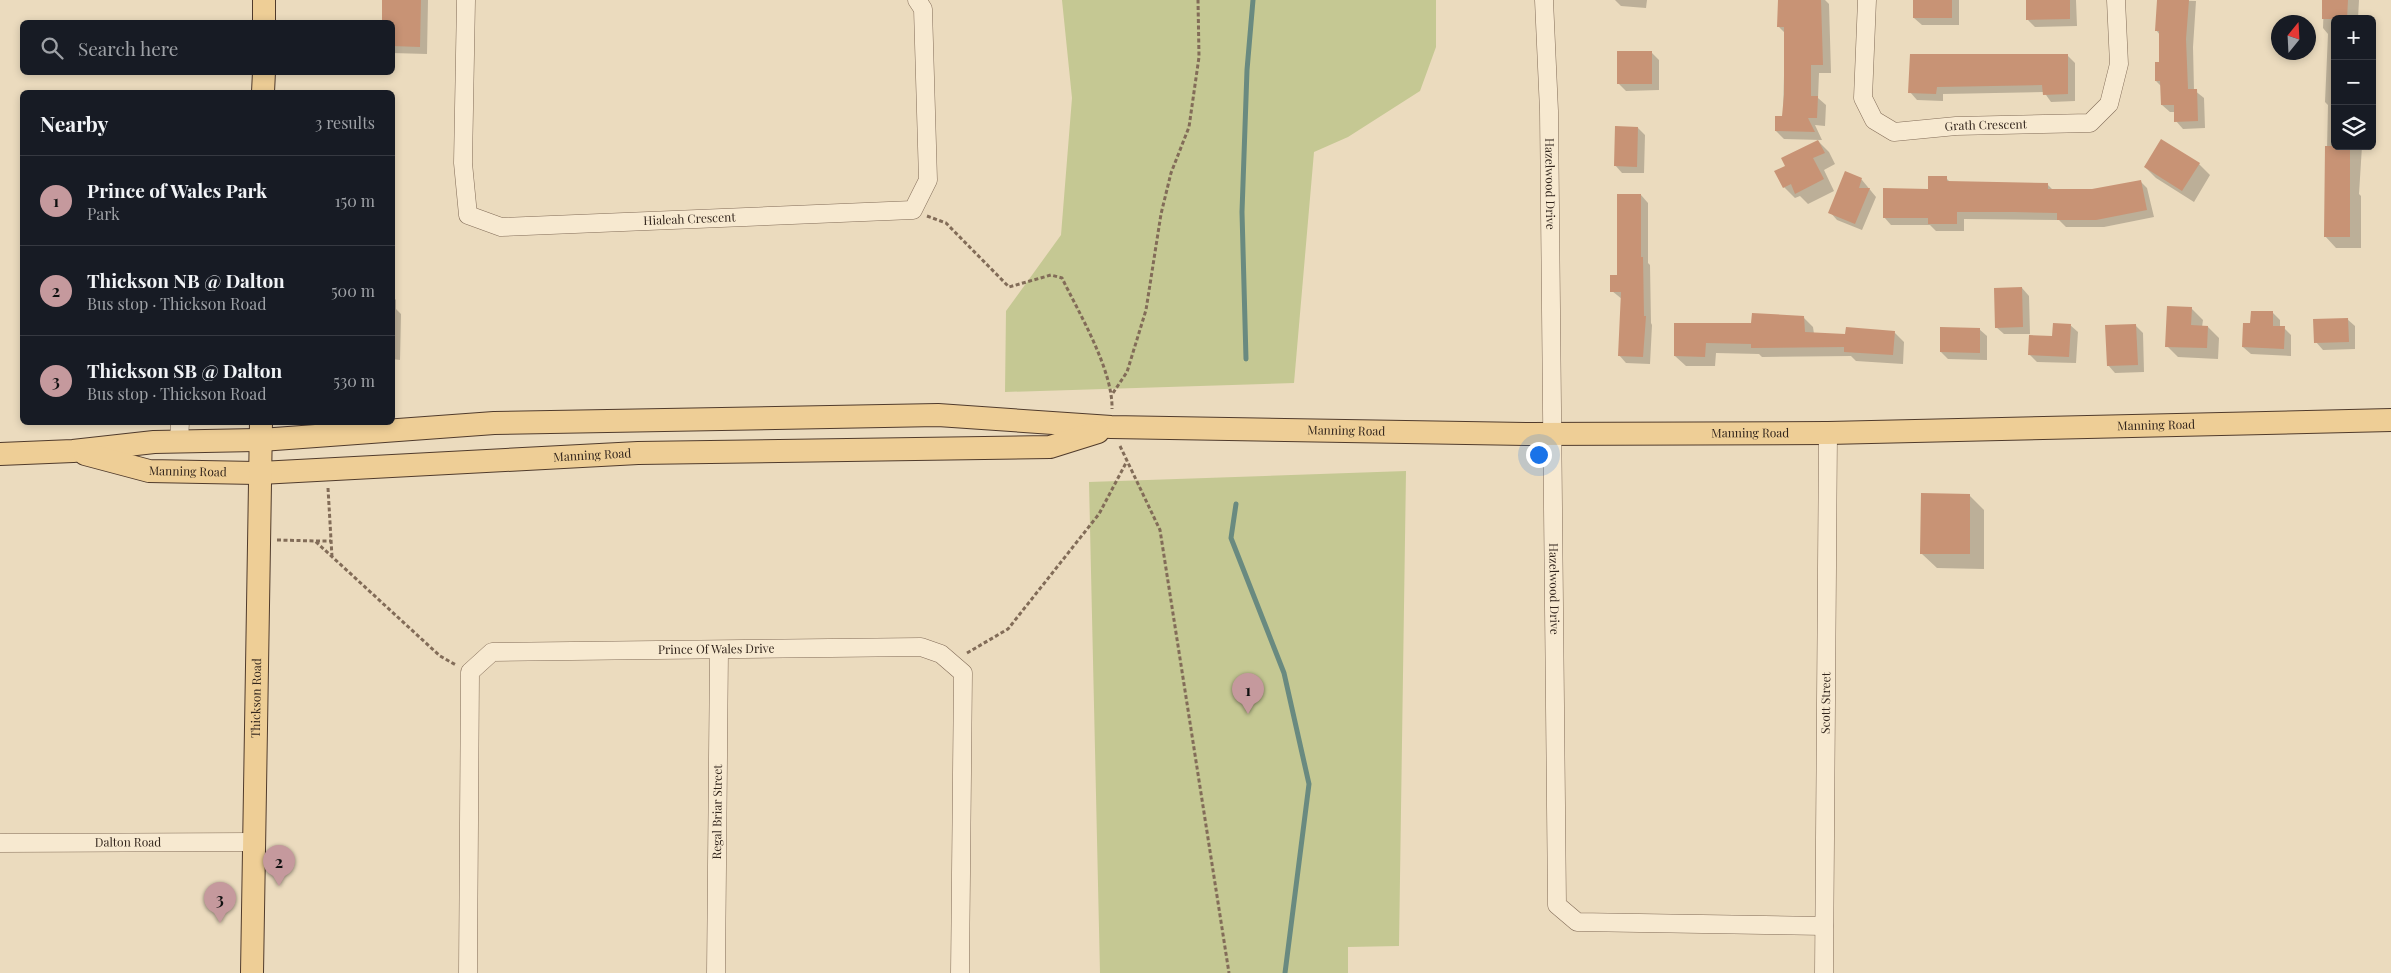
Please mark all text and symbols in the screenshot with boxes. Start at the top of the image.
north arrow [2271,15,2316,60]
map controls [2331,15,2376,150]
button: + [2331,15,2376,60]
search box [20,20,395,75]
icon: search [38,34,66,62]
text: Search here [78,35,178,61]
button: − [2331,60,2376,105]
button: layers [2331,105,2376,150]
text: Nearby [40,109,109,137]
text: 3 results [315,112,375,133]
street label: Grath Crescent [1944,115,2028,134]
street label: Hazelwood Drive [1542,138,1559,230]
text: Prince of Wales Park [87,177,267,203]
text: 1 [53,190,59,211]
text: 150 m [335,190,375,211]
text: Park [87,203,120,224]
street label: Hialeah Crescent [643,208,737,228]
text: Thickson NB @ Dalton [87,267,285,293]
text: 2 [52,280,60,301]
text: 500 m [331,280,375,301]
text: Bus stop · Thickson Road [87,293,266,314]
text: Thickson SB @ Dalton [87,357,282,383]
text: 3 [52,370,60,391]
text: 530 m [333,370,375,391]
text: Bus stop · Thickson Road [87,383,266,404]
street label: Manning Road [2117,416,2195,433]
street label: Manning Road [1307,421,1385,439]
street label: Manning Road [1711,424,1789,440]
your location [1526,442,1552,468]
street label: Manning Road [553,444,632,464]
street label: Manning Road [149,462,227,479]
street label: Hazelwood Drive [1546,543,1563,635]
street label: Prince Of Wales Drive [658,640,775,657]
street label: Thickson Road [247,658,264,738]
street label: Scott Street [1817,671,1833,734]
pin: 1 [1232,673,1264,714]
street label: Regal Briar Street [708,764,725,860]
street label: Dalton Road [95,833,161,850]
pin: 2 [263,845,295,886]
pin: 3 [204,882,236,923]

